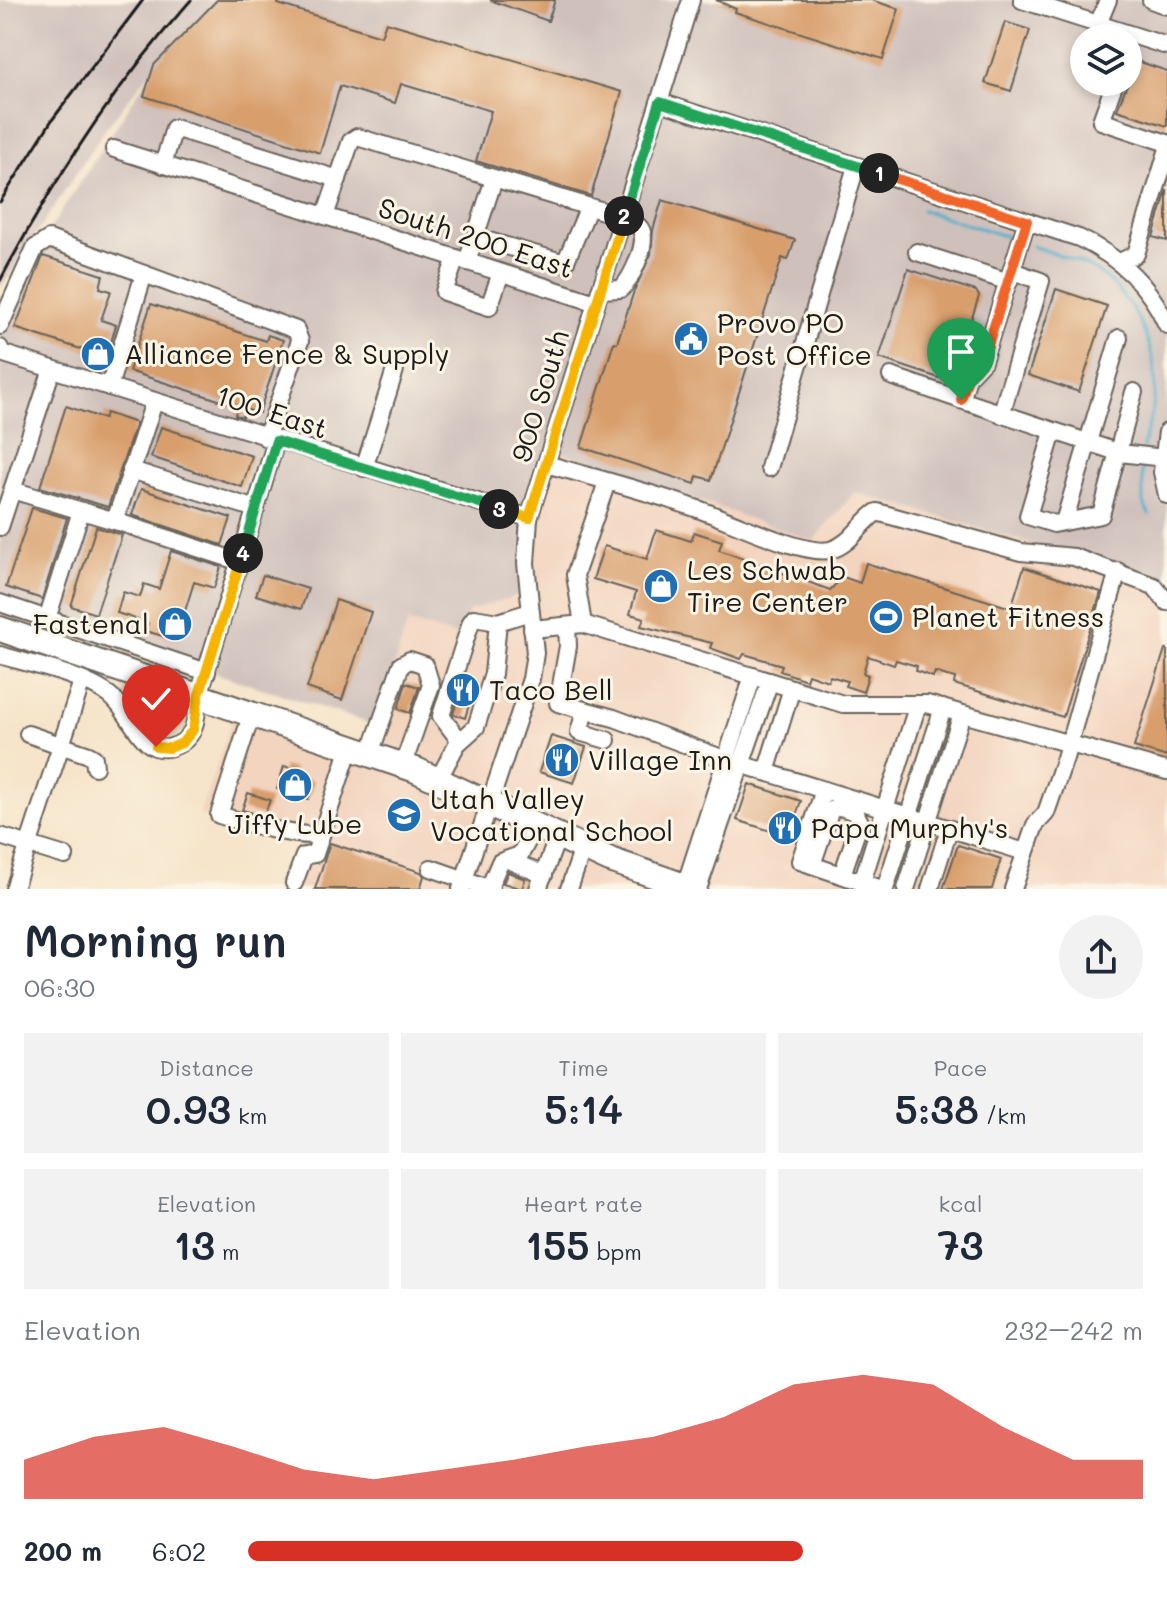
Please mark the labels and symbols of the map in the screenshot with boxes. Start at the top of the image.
pin: 1 [859,153,899,193]
street label: South 200 East [374,189,579,286]
pin: 2 [604,196,644,236]
place label: Provo PO Post Office [717,304,872,372]
pin [927,318,995,400]
public building icon: Provo PO Post Office [672,320,710,358]
street label: 900 South [502,325,576,466]
shop icon: Alliance Fence & Supply [79,335,117,373]
place label: Alliance Fence & Supply [124,335,449,371]
street label: 100 East [212,376,333,446]
pin: 3 [479,489,519,529]
pin: 4 [223,533,263,573]
place label: Les Schwab Tire Center [687,551,848,619]
shop icon: Les Schwab Tire Center [642,567,680,605]
sports icon: Planet Fitness [867,598,905,636]
place label: Planet Fitness [912,598,1104,634]
place label: Fastenal [33,605,149,641]
shop icon: Fastenal [156,605,194,643]
pin [122,665,190,747]
restaurant icon: Taco Bell [444,671,482,709]
place label: Taco Bell [489,671,613,707]
restaurant icon: Village Inn [543,741,581,779]
place label: Village Inn [588,741,732,777]
shop icon: Jiffy Lube [276,766,314,804]
place label: Utah Valley Vocational School [430,780,673,848]
school or university icon: Utah Valley Vocational School [385,796,423,834]
place label: Jiffy Lube [228,805,362,841]
restaurant icon: Papa Murphy's [766,809,804,847]
place label: Papa Murphy's [811,809,1008,845]

